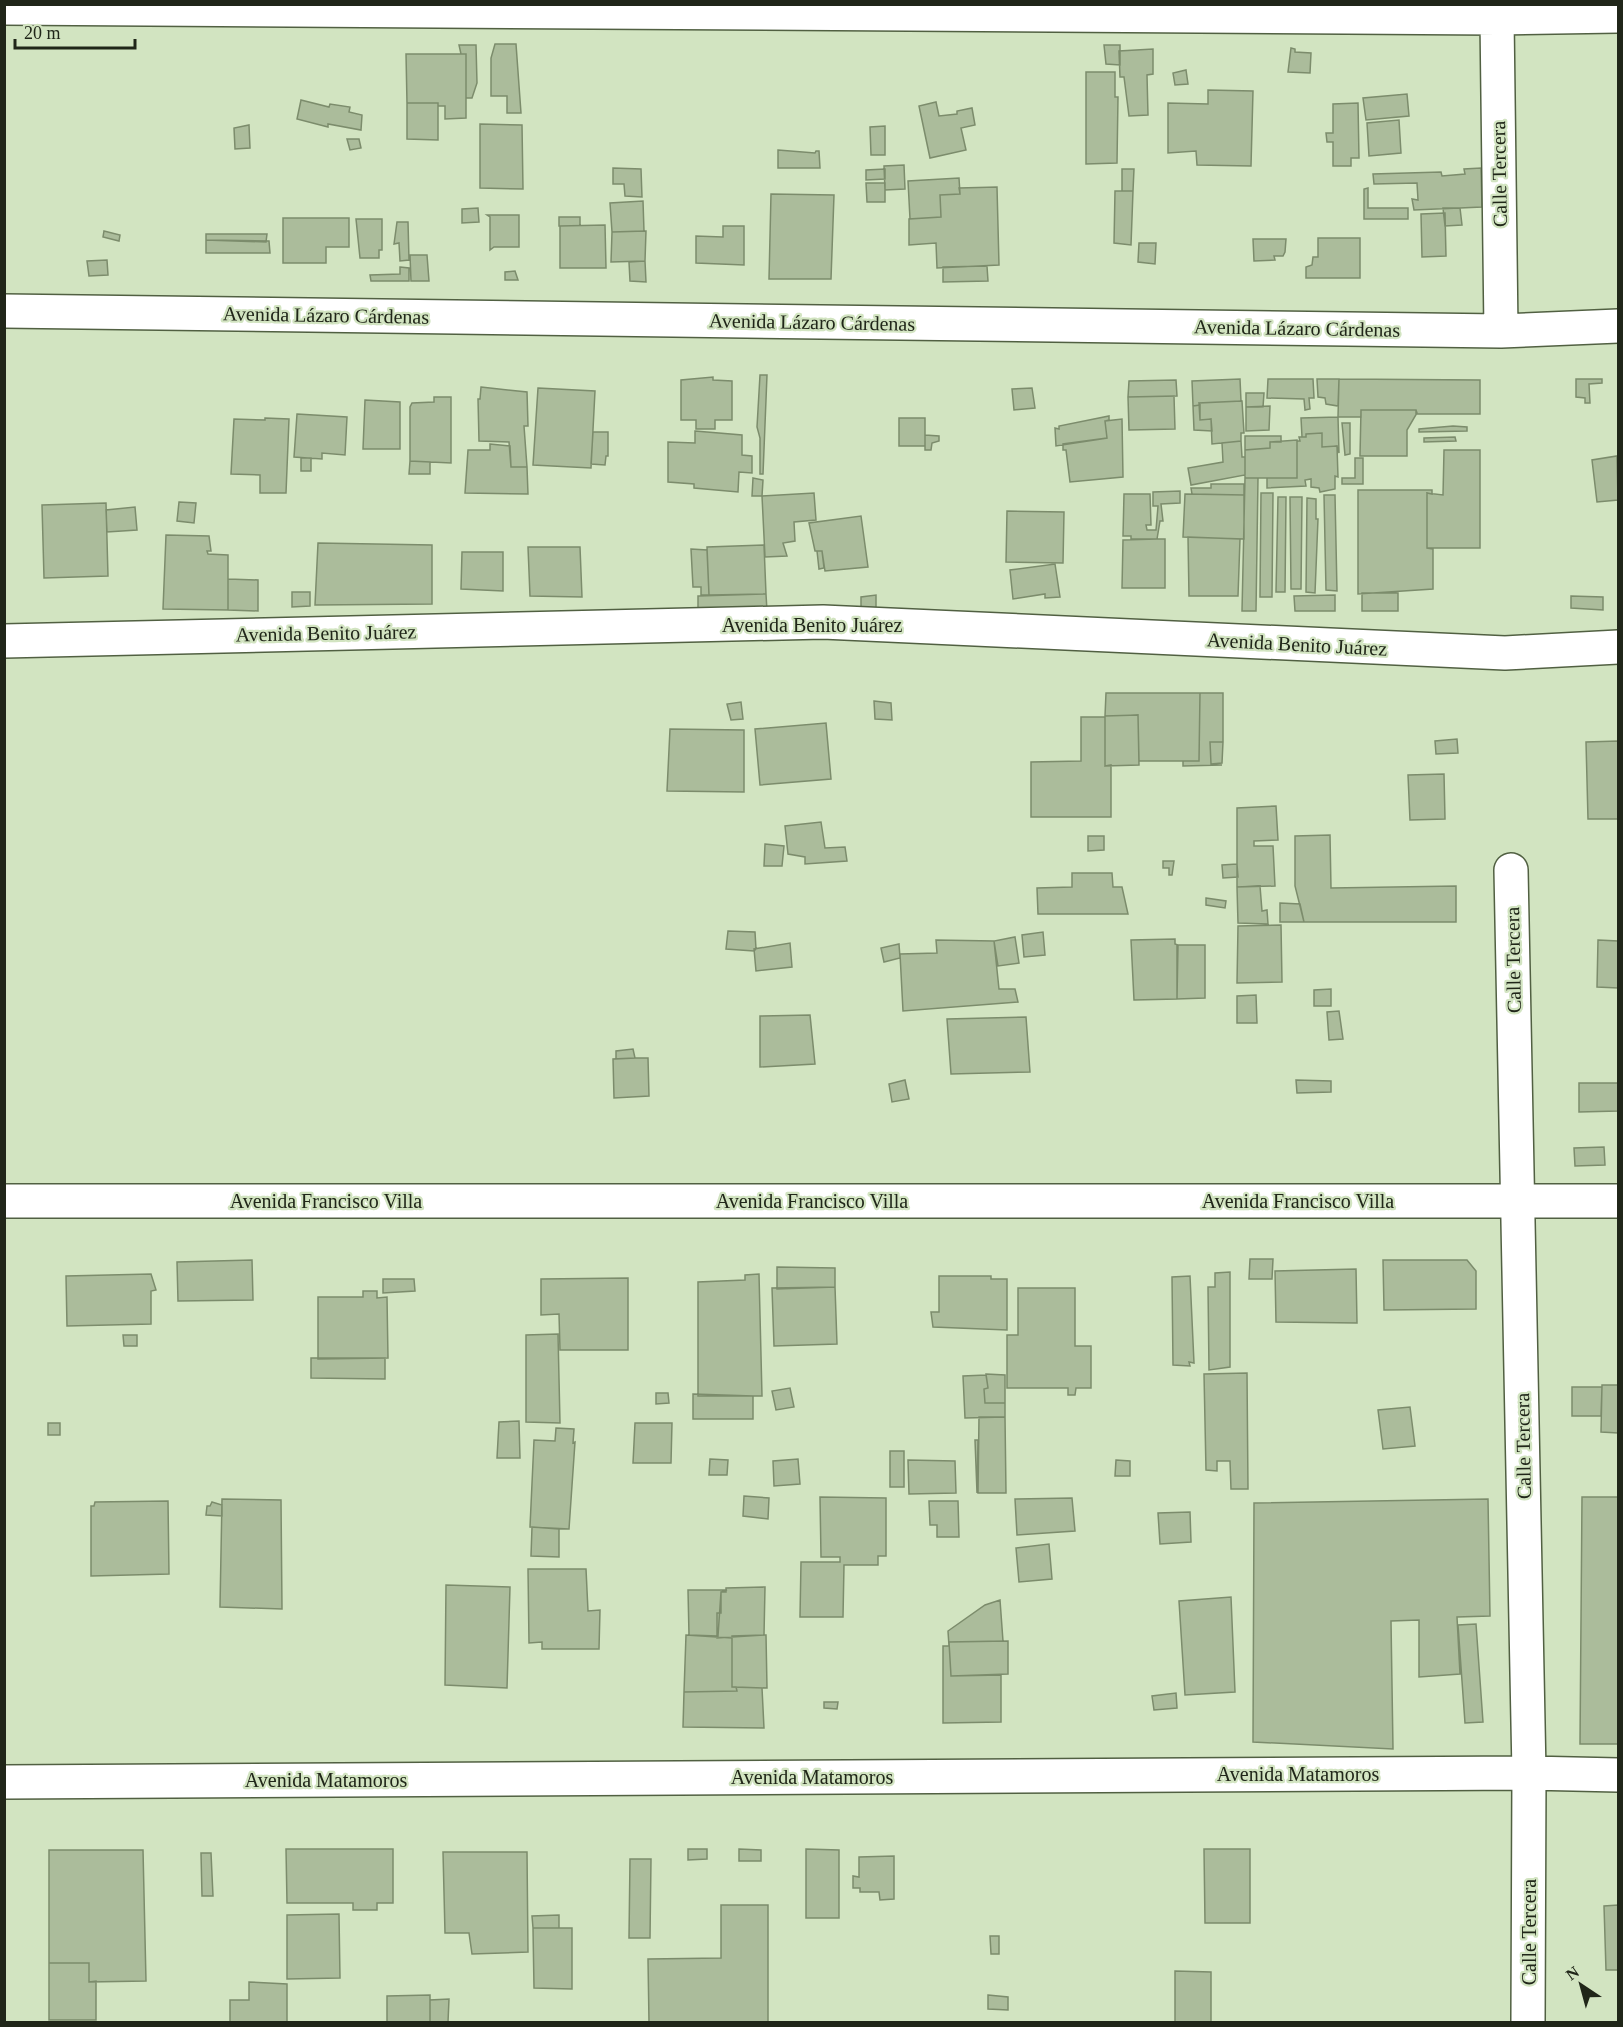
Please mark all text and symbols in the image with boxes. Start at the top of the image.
scale bar [15,12,135,50]
text: 20 m [24,23,61,43]
street label: Calle Tercera [1487,120,1511,227]
street label: Avenida Lázaro Cárdenas [223,302,429,328]
street label: Avenida Lázaro Cárdenas [709,309,915,335]
street label: Avenida Lázaro Cárdenas [1194,315,1400,341]
street label: Avenida Benito Juárez [722,614,902,636]
street label: Avenida Benito Juárez [235,620,417,646]
street label: Avenida Benito Juárez [1206,628,1388,660]
street label: Calle Tercera [1501,906,1525,1013]
street label: Avenida Francisco Villa [230,1190,422,1212]
street label: Avenida Francisco Villa [716,1190,908,1212]
street label: Avenida Francisco Villa [1202,1190,1394,1212]
street label: Calle Tercera [1511,1392,1535,1499]
street label: Avenida Matamoros [1217,1763,1379,1785]
street label: Avenida Matamoros [731,1766,893,1788]
street label: Avenida Matamoros [245,1769,407,1791]
street label: Calle Tercera [1518,1879,1540,1985]
north arrow [1551,1955,1611,2015]
text: N [1563,1963,1583,1984]

